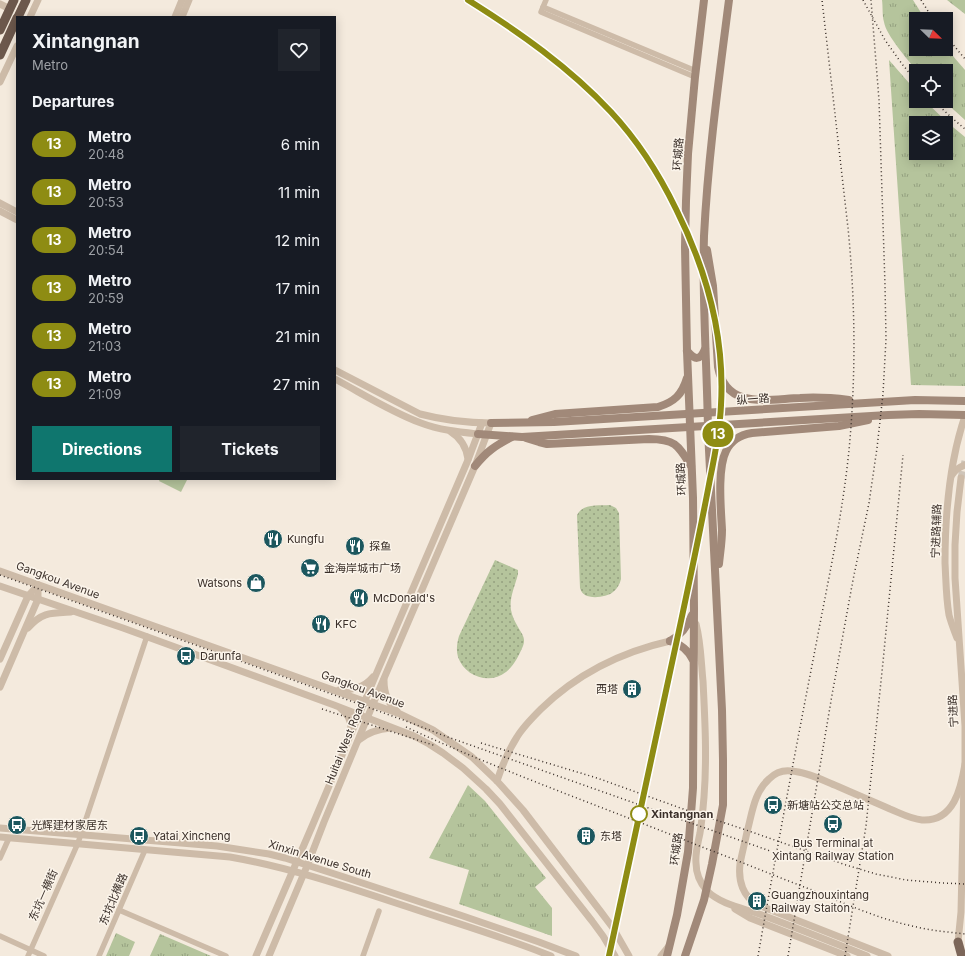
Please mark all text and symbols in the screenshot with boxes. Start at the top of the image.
north arrow [909,12,953,56]
map controls [909,12,953,160]
button: heart [278,29,320,71]
text: Xintangnan [32,30,140,53]
text: Metro [32,57,68,73]
button: locate [909,64,953,108]
text: Departures [32,92,114,111]
button: layers [909,116,953,160]
text: Metro [88,127,131,146]
text: 13 [46,135,62,152]
text: 6 min [281,135,320,154]
street label: 环城路 [670,137,686,171]
text: 20:48 [88,146,124,162]
text: Metro [88,175,131,194]
text: 13 [46,183,62,200]
text: 11 min [278,183,320,202]
text: 20:53 [88,194,124,210]
text: Metro [88,223,131,242]
text: 13 [46,231,62,248]
text: 12 min [275,231,320,250]
text: 20:54 [88,242,124,258]
text: Metro [88,271,131,290]
text: 13 [46,279,62,296]
text: 17 min [276,279,320,298]
text: 20:59 [88,290,124,306]
text: Metro [88,319,131,338]
text: 13 [46,327,62,344]
text: 21 min [275,327,320,346]
text: 21:03 [88,338,121,354]
text: Metro [88,367,131,386]
text: 13 [46,375,62,392]
text: 27 min [273,375,320,394]
text: 21:09 [88,386,121,402]
street label: 纵一路 [736,391,770,407]
line badge: 13 [700,421,736,447]
text: 13 [710,425,726,442]
button: Directions [32,426,172,472]
button: Tickets [180,426,320,472]
street label: 环城路 [673,462,689,496]
street label: 宁进路辅路 [928,503,944,559]
restaurant icon: Kungfu [262,528,284,550]
place label: Kungfu [287,532,324,546]
restaurant icon: 探鱼 [344,535,366,557]
place label: 探鱼 [369,539,391,553]
supermarket icon: 金海岸城市广场 [299,557,321,579]
street label: Gangkou Avenue [14,558,102,602]
place label: 金海岸城市广场 [324,561,401,575]
shop icon: Watsons [245,572,267,594]
place label: Watsons [197,576,242,590]
restaurant icon: McDonald's [348,587,370,609]
place label: McDonald's [373,591,435,605]
restaurant icon: KFC [310,613,332,635]
place label: KFC [335,617,357,631]
bus stop icon: Darunfa [175,645,197,667]
place label: Darunfa [200,649,241,663]
street label: Gangkou Avenue [319,667,407,711]
building icon: 西塔 [621,678,643,700]
place label: 西塔 [596,682,618,696]
street label: 宁进路 [945,694,961,728]
street label: Huitai West Road [322,699,368,787]
bus stop icon: 新塘站公交总站 [762,794,784,816]
place label: 新塘站公交总站 [787,798,864,812]
marker: Xintangnan [630,805,648,823]
place label: Xintangnan [651,807,713,821]
bus stop icon: Bus Terminal at Xintang Railway Station [822,813,844,835]
bus stop icon: 光辉建材家居东 [6,814,28,836]
place label: 光辉建材家居东 [31,818,108,832]
bus stop icon: Yatai Xincheng [128,825,150,847]
building icon: 东塔 [575,825,597,847]
place label: Yatai Xincheng [153,829,231,843]
place label: 东塔 [600,829,622,843]
street label: 环城路 [667,832,685,866]
place label: Bus Terminal at Xintang Railway Station [772,836,894,863]
street label: Xinxin Avenue South [267,837,373,881]
street label: 东坑一横街 [25,867,61,923]
street label: 东坑北横路 [96,871,130,927]
place label: Guangzhouxintang Railway Staiton [771,888,869,915]
building icon: Guangzhouxintang Railway Staiton [746,890,768,912]

